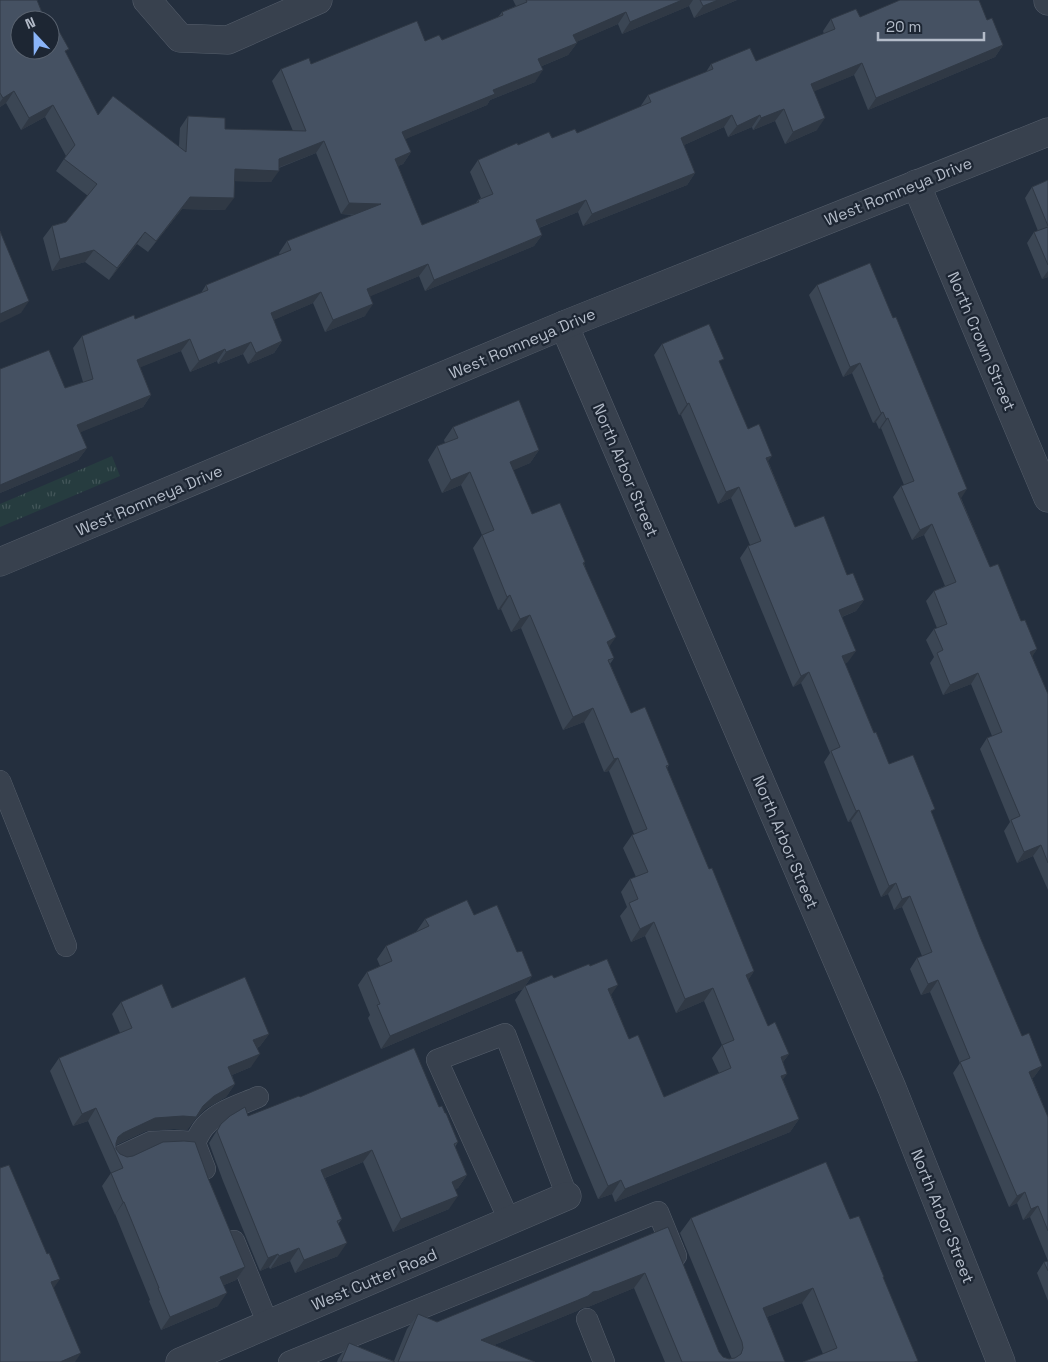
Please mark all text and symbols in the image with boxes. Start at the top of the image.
north arrow [10,10,60,60]
scale bar [878,10,984,42]
text: N [22,13,38,33]
text: 20 m [886,17,921,36]
street label: West Romneya Drive [821,152,975,231]
street label: North Crown Street [943,268,1020,414]
street label: West Romneya Drive [446,303,599,384]
street label: North Arbor Street [588,400,663,540]
street label: West Romneya Drive [73,460,226,541]
street label: North Arbor Street [748,772,823,912]
street label: North Arbor Street [906,1146,979,1286]
street label: West Cutter Road [308,1244,440,1315]

